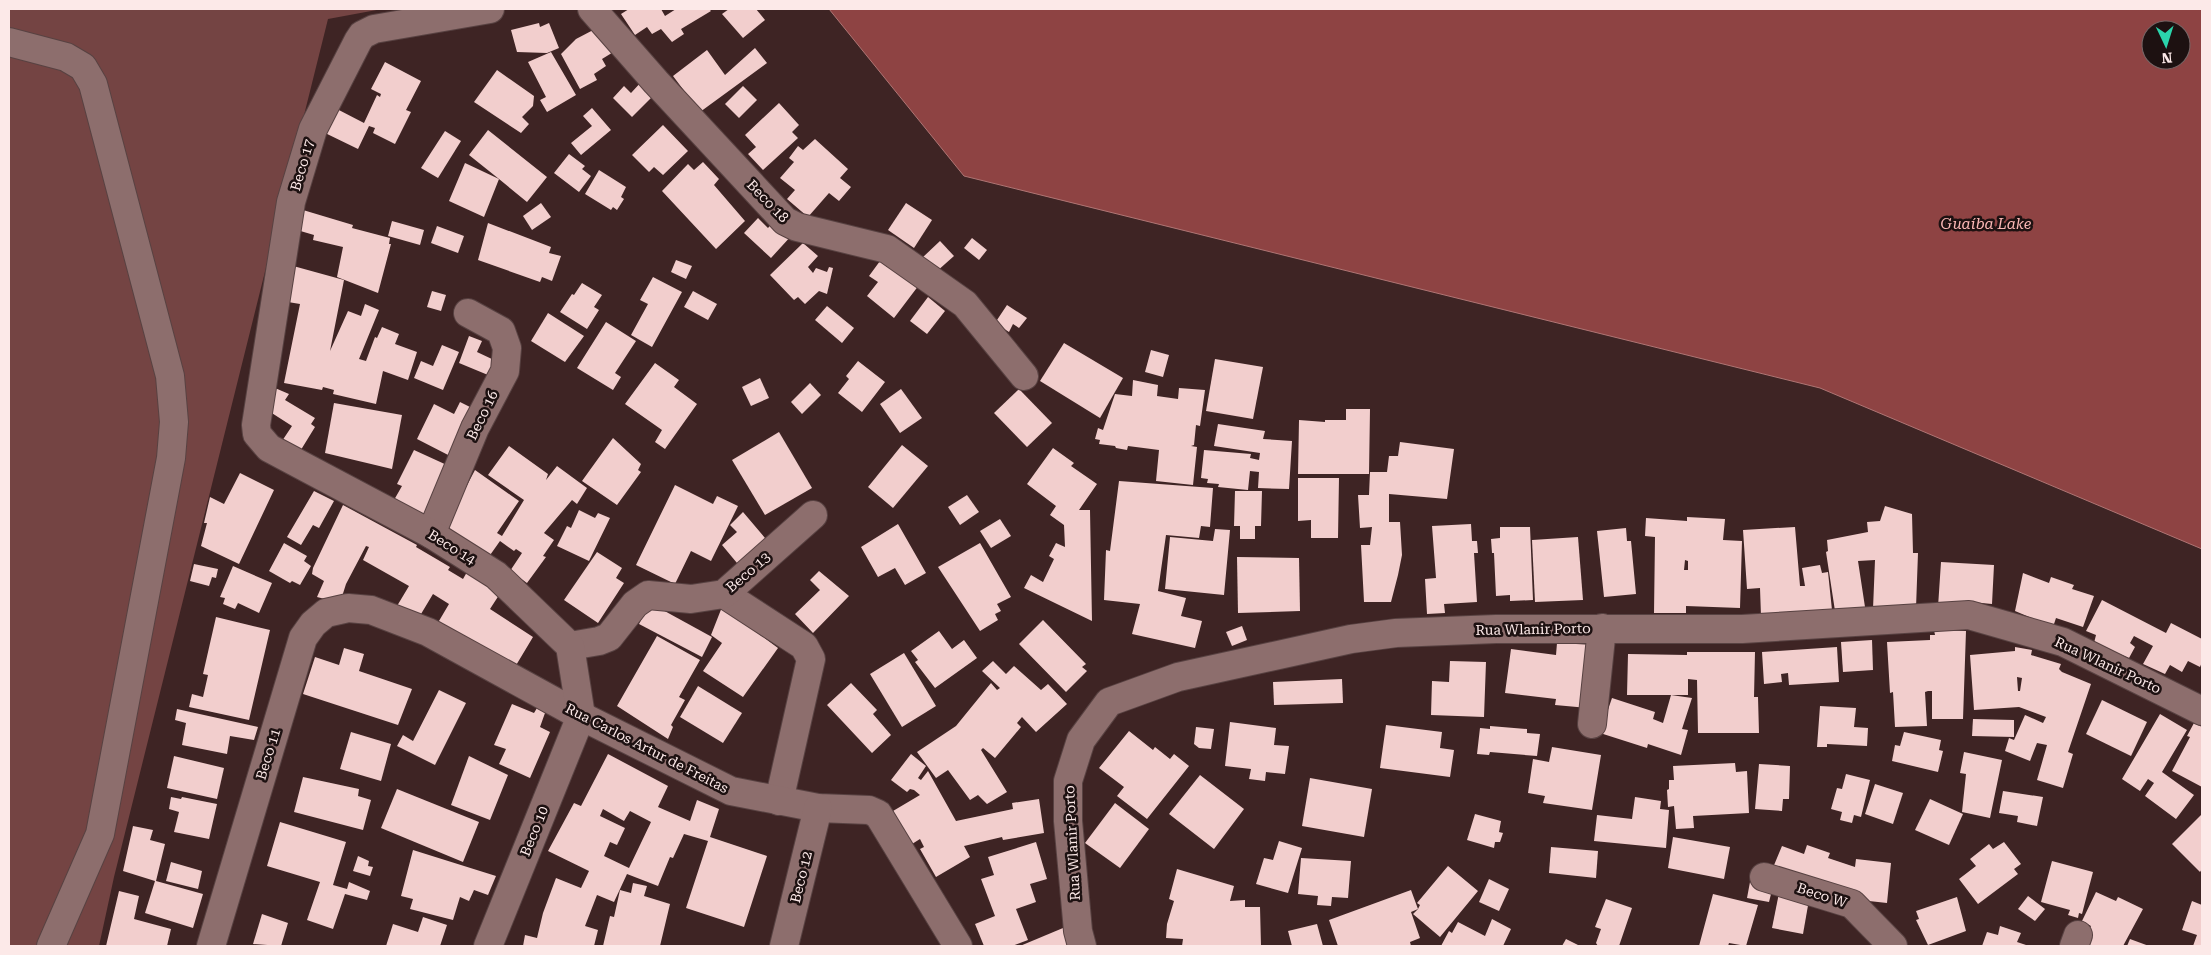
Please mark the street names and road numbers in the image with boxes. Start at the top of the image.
street label: Beco 17 [287,137,317,193]
street label: Beco 18 [744,176,792,226]
street label: Beco 16 [463,388,501,442]
street label: Beco 14 [425,526,479,568]
street label: Beco 13 [723,549,773,595]
street label: Rua Wlanir Porto [1475,620,1591,638]
street label: Rua Wlanir Porto [2052,633,2164,697]
street label: Rua Carlos Artur de Freitas [563,700,731,796]
street label: Beco 11 [253,726,283,782]
street label: Rua Wlanir Porto [1061,785,1083,901]
street label: Beco 10 [517,803,551,858]
street label: Beco 12 [787,849,815,905]
street label: Beco W [1795,879,1850,911]

